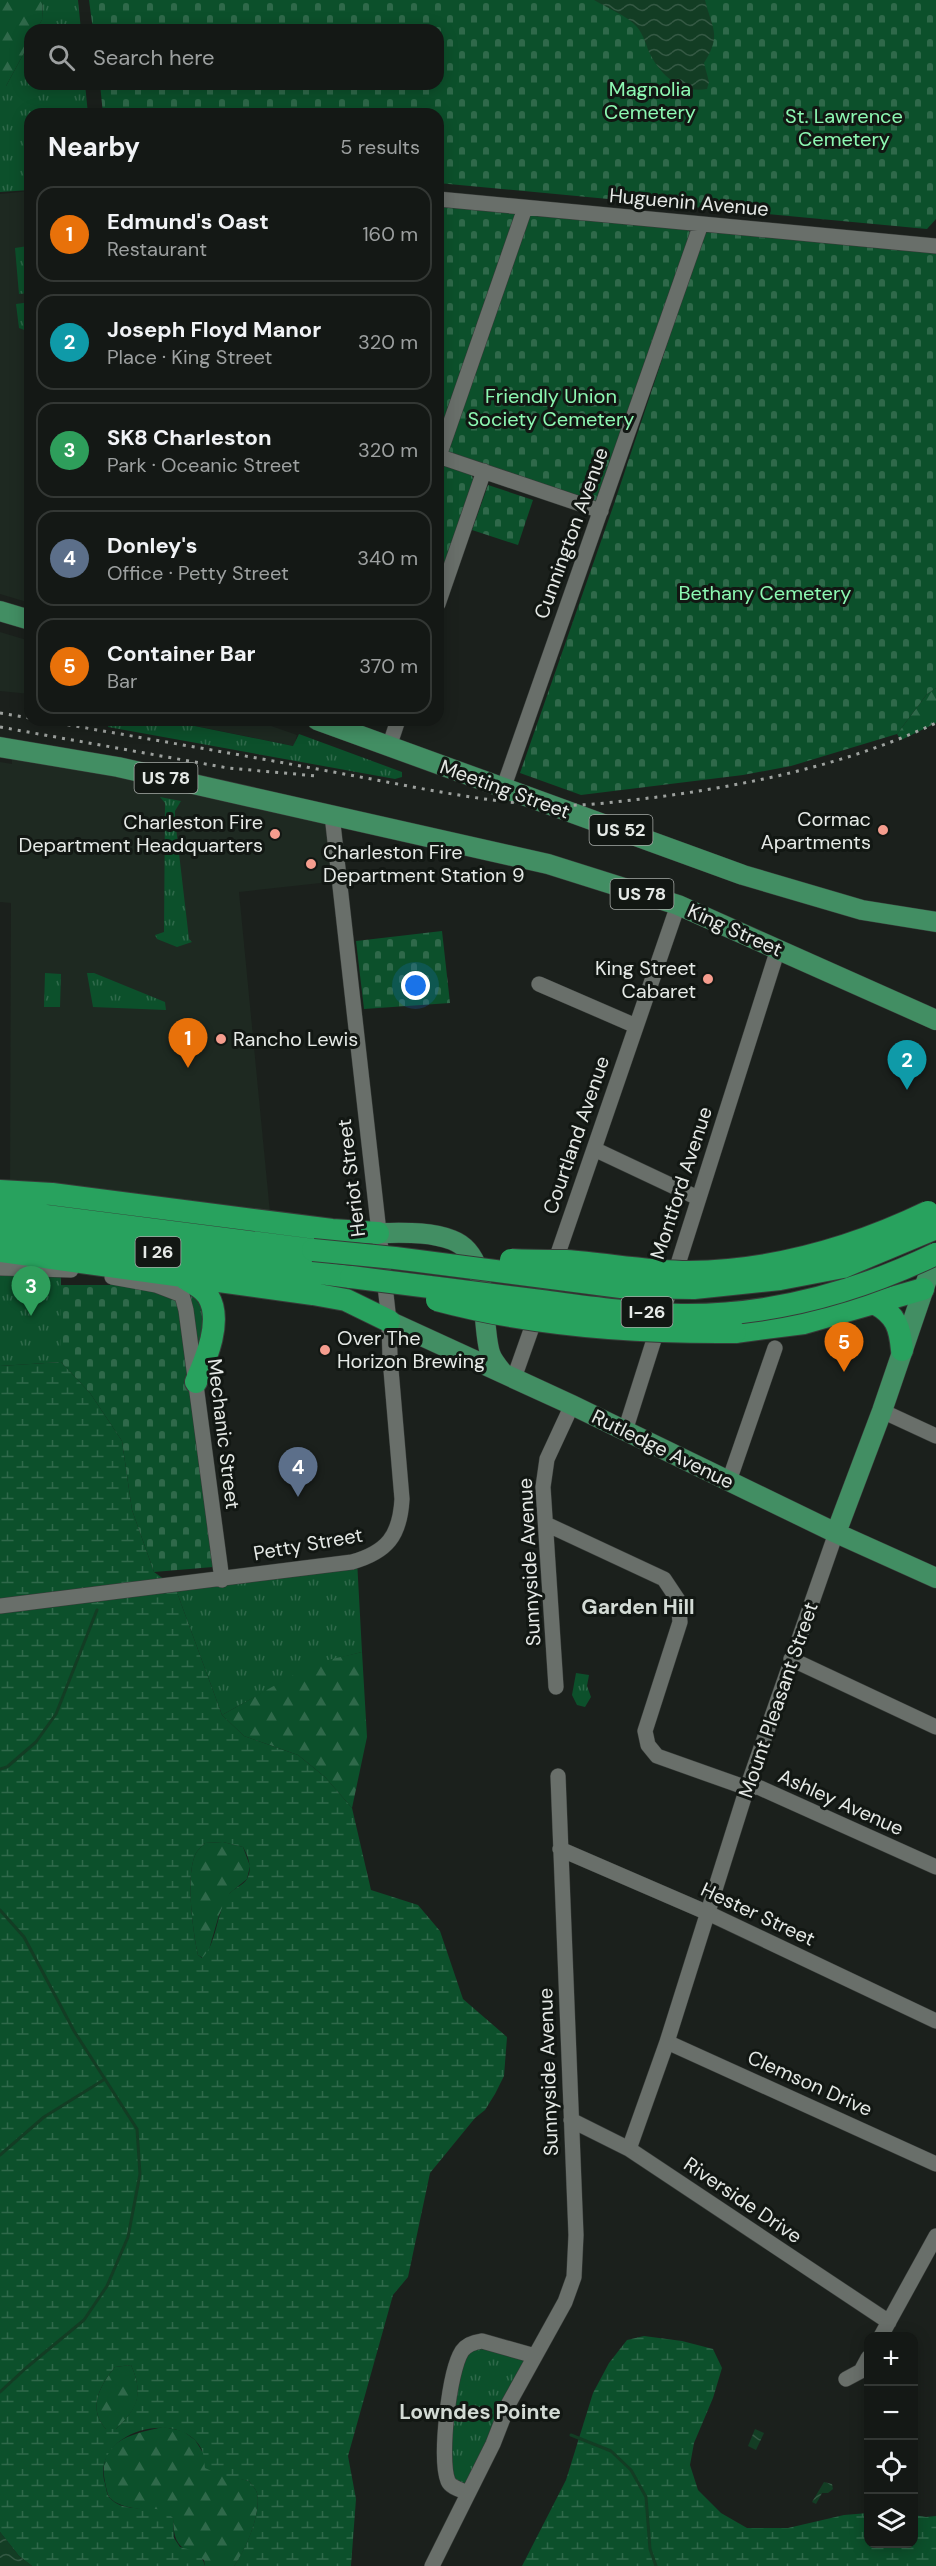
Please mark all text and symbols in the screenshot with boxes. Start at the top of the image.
search box [24,24,444,90]
icon: search [45,41,78,74]
text: Search here [93,43,214,72]
park label: Magnolia Cemetery [604,76,696,125]
park label: St. Lawrence Cemetery [785,103,903,152]
text: Nearby [48,130,140,164]
text: 5 results [340,134,420,160]
street label: Huguenin Avenue [608,182,770,222]
text: Edmund's Oast [107,207,269,236]
text: 1 [66,221,73,247]
text: 160 m [362,221,418,247]
text: Restaurant [107,236,207,262]
text: Joseph Floyd Manor [107,315,321,344]
text: 2 [64,329,75,355]
text: 320 m [358,329,418,355]
text: Place · King Street [107,344,272,370]
park label: Friendly Union Society Cemetery [468,383,634,432]
text: SK8 Charleston [107,423,272,452]
text: 3 [63,437,76,463]
text: 320 m [358,437,418,463]
street label: Cunnington Avenue [528,444,614,622]
text: Park · Oceanic Street [107,452,300,478]
text: Donley's [107,531,197,560]
text: 4 [63,545,76,571]
text: 340 m [357,545,418,571]
text: Office · Petty Street [107,560,289,586]
park label: Bethany Cemetery [679,580,851,606]
text: Container Bar [107,639,256,668]
text: 5 [63,653,76,679]
text: 370 m [359,653,418,679]
text: Bar [107,668,137,694]
street label: Meeting Street [436,753,574,825]
road number: US 78 [134,763,198,793]
place label: Cormac Apartments [761,806,871,855]
place label: Charleston Fire Department Headquarters [18,809,263,858]
road number: US 52 [590,815,652,845]
marker: Cormac Apartments [876,823,890,837]
marker: Charleston Fire Department Headquarters [268,827,282,841]
place label: Charleston Fire Department Station 9 [323,839,524,888]
marker: Charleston Fire Department Station 9 [304,857,318,871]
road number: US 78 [610,879,674,909]
street label: King Street [684,898,787,963]
place label: King Street Cabaret [595,955,696,1004]
your location [401,971,430,1000]
marker: King Street Cabaret [701,972,715,986]
pin: 1 [168,1018,207,1068]
place label: Rancho Lewis [233,1026,358,1052]
marker: Rancho Lewis [214,1032,228,1046]
pin: 2 [888,1040,926,1090]
street label: Courtland Avenue [537,1053,615,1217]
street label: Montford Avenue [644,1103,718,1263]
street label: Heriot Street [331,1117,371,1238]
road number: I 26 [136,1237,180,1267]
pin: 3 [12,1266,51,1316]
road number: I-26 [622,1297,672,1327]
pin: 5 [824,1322,864,1372]
place label: Over The Horizon Brewing [337,1325,485,1374]
marker: Over The Horizon Brewing [318,1343,332,1357]
street label: Mechanic Street [202,1357,246,1511]
street label: Rutledge Avenue [588,1403,738,1495]
pin: 4 [278,1448,318,1497]
street label: Sunnyside Avenue [512,1477,546,1647]
street label: Petty Street [251,1522,365,1566]
district label: Garden Hill [581,1593,695,1621]
street label: Mount Pleasant Street [732,1599,824,1801]
street label: Ashley Avenue [774,1763,908,1841]
street label: Hester Street [697,1876,819,1952]
street label: Sunnyside Avenue [532,1987,564,2157]
street label: Clemson Drive [743,2044,877,2122]
street label: Riverside Drive [679,2151,807,2249]
map controls [864,2332,918,2548]
button: + [864,2332,918,2386]
button: − [864,2386,918,2440]
district label: Lowndes Pointe [399,2398,561,2426]
button: locate [864,2440,918,2494]
button: layers [864,2494,918,2548]

